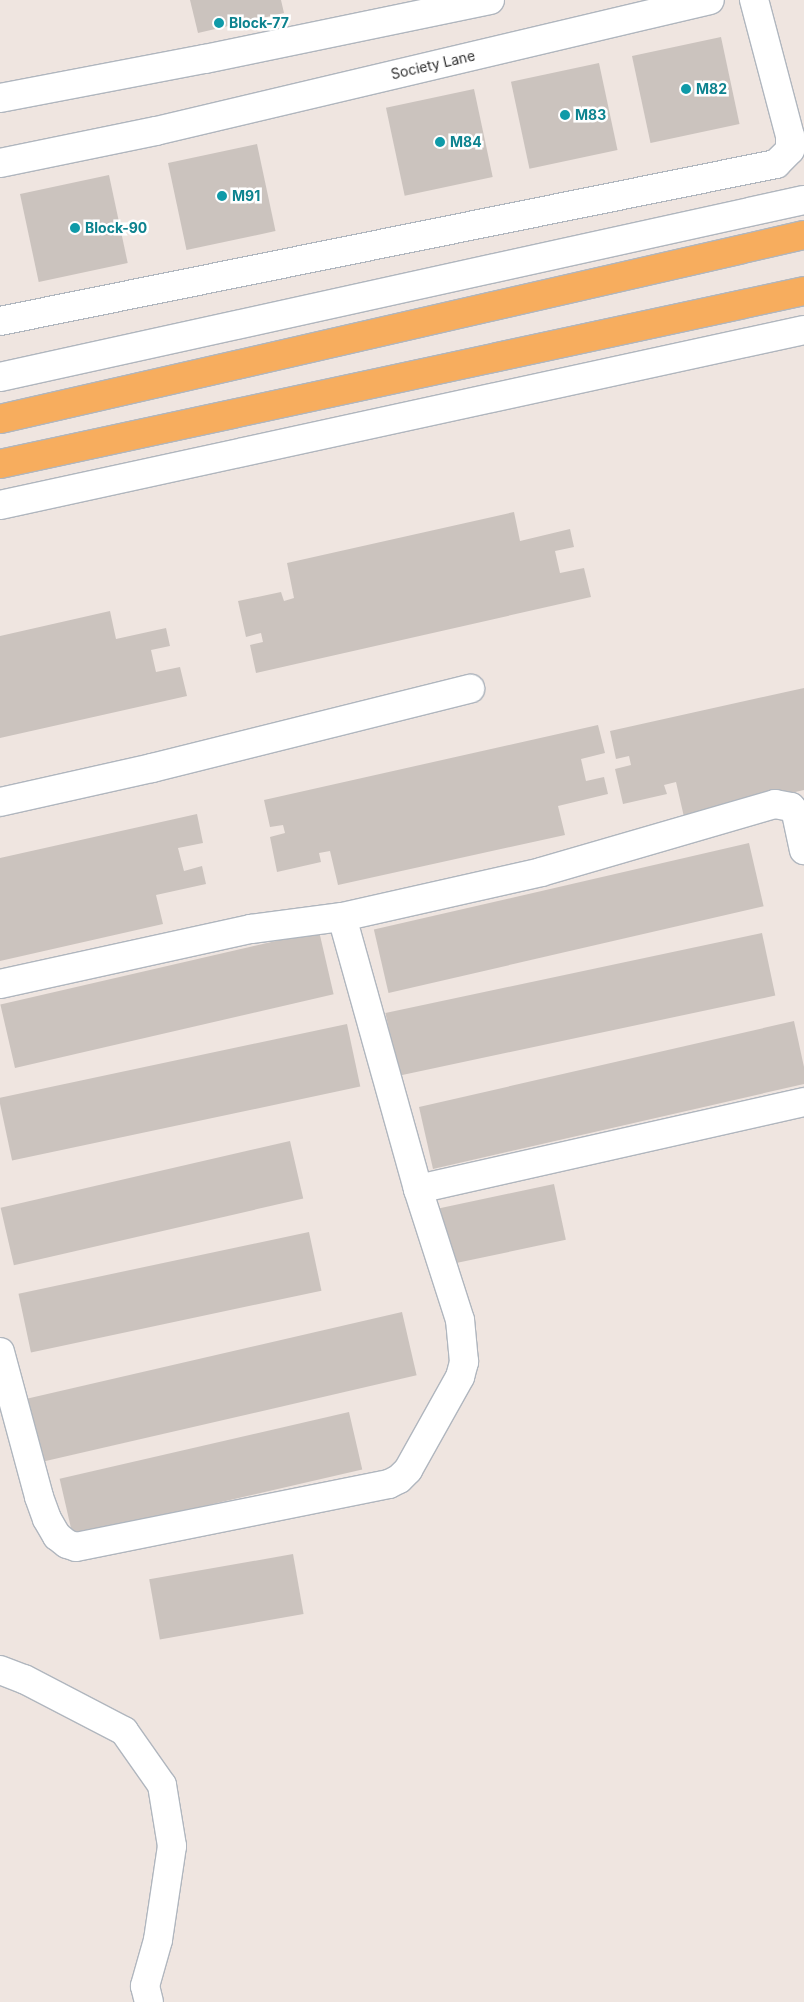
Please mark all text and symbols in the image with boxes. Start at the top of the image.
place label: Block-77 [229,15,289,31]
marker: Block-77 [213,17,225,29]
street label: Society Lane [389,47,477,83]
place label: M82 [696,81,727,97]
marker: M82 [680,83,692,95]
place label: M83 [575,107,606,123]
marker: M83 [559,109,571,121]
place label: M84 [450,134,482,150]
marker: M84 [434,136,446,148]
place label: M91 [232,188,260,204]
marker: M91 [216,190,228,202]
place label: Block-90 [85,220,147,236]
marker: Block-90 [69,222,81,234]

